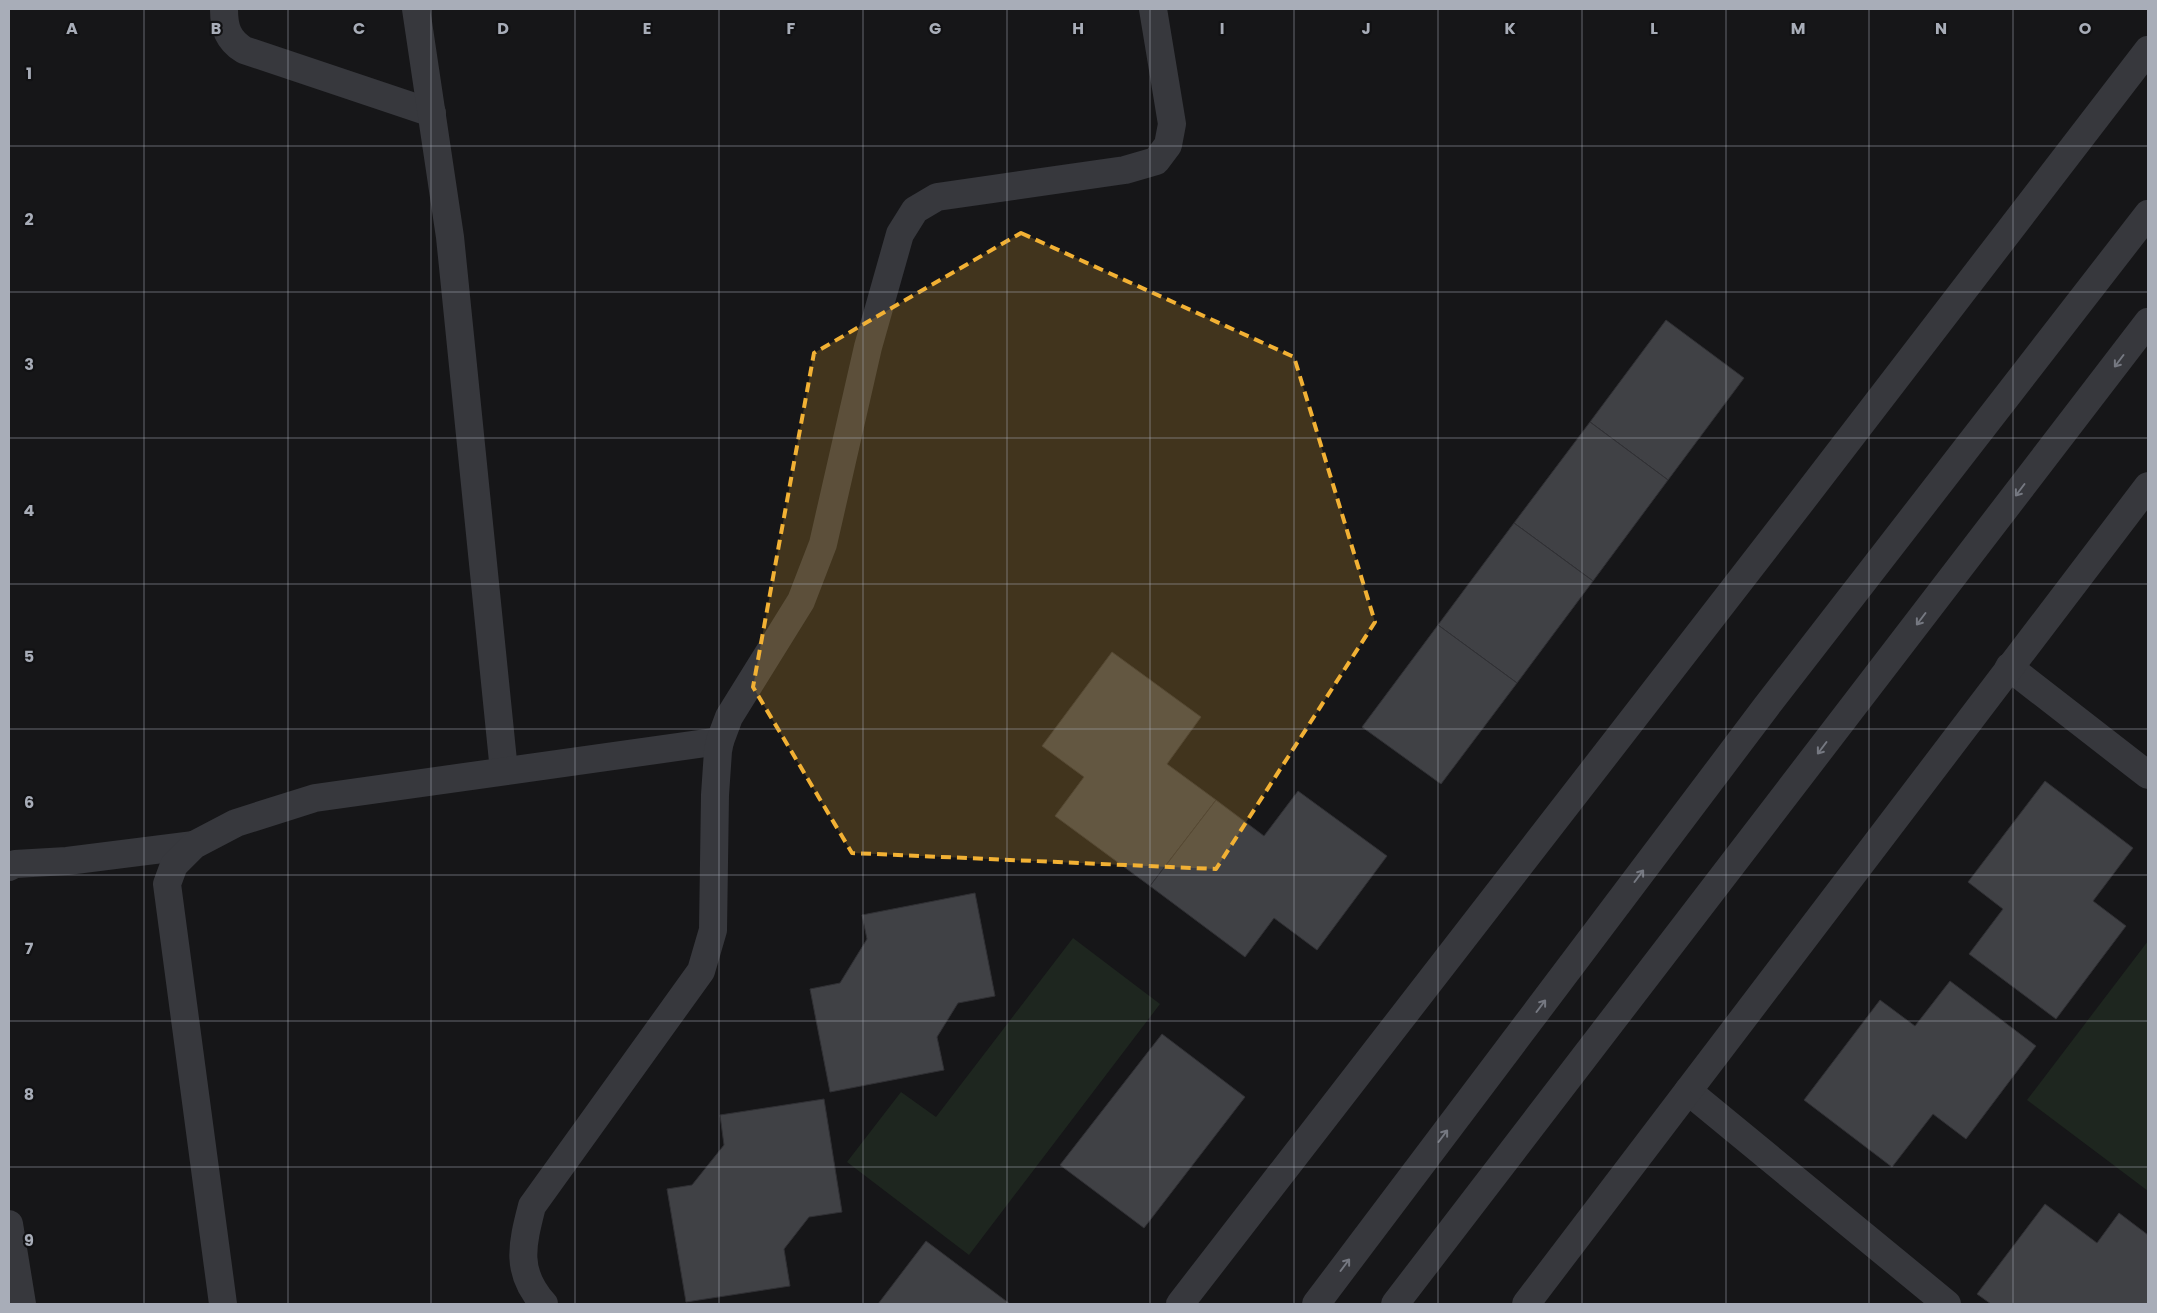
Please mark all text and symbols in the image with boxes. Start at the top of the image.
text: A [66,17,78,40]
text: B [211,17,221,40]
text: C [353,17,365,40]
text: D [497,17,509,40]
text: E [643,17,651,40]
text: F [787,17,796,40]
text: G [929,17,941,40]
text: H [1072,17,1084,40]
text: I [1220,17,1224,40]
text: J [1361,17,1371,40]
text: K [1504,17,1516,40]
text: L [1650,17,1658,40]
text: M [1791,17,1805,40]
text: N [1935,17,1947,40]
text: O [2079,17,2092,40]
text: 1 [26,62,32,85]
text: 2 [24,208,34,231]
text: 3 [24,353,34,376]
one-way arrow [2113,354,2124,367]
one-way arrow [2014,483,2025,496]
text: 4 [24,499,35,522]
one-way arrow [1916,612,1926,626]
text: 5 [24,645,34,668]
one-way arrow [1817,741,1827,755]
text: 6 [24,791,34,814]
one-way arrow [1633,870,1644,883]
text: 7 [25,937,34,960]
one-way arrow [1536,999,1546,1013]
text: 8 [24,1083,34,1106]
one-way arrow [1438,1129,1448,1143]
text: 9 [24,1229,34,1252]
one-way arrow [1340,1259,1351,1272]

